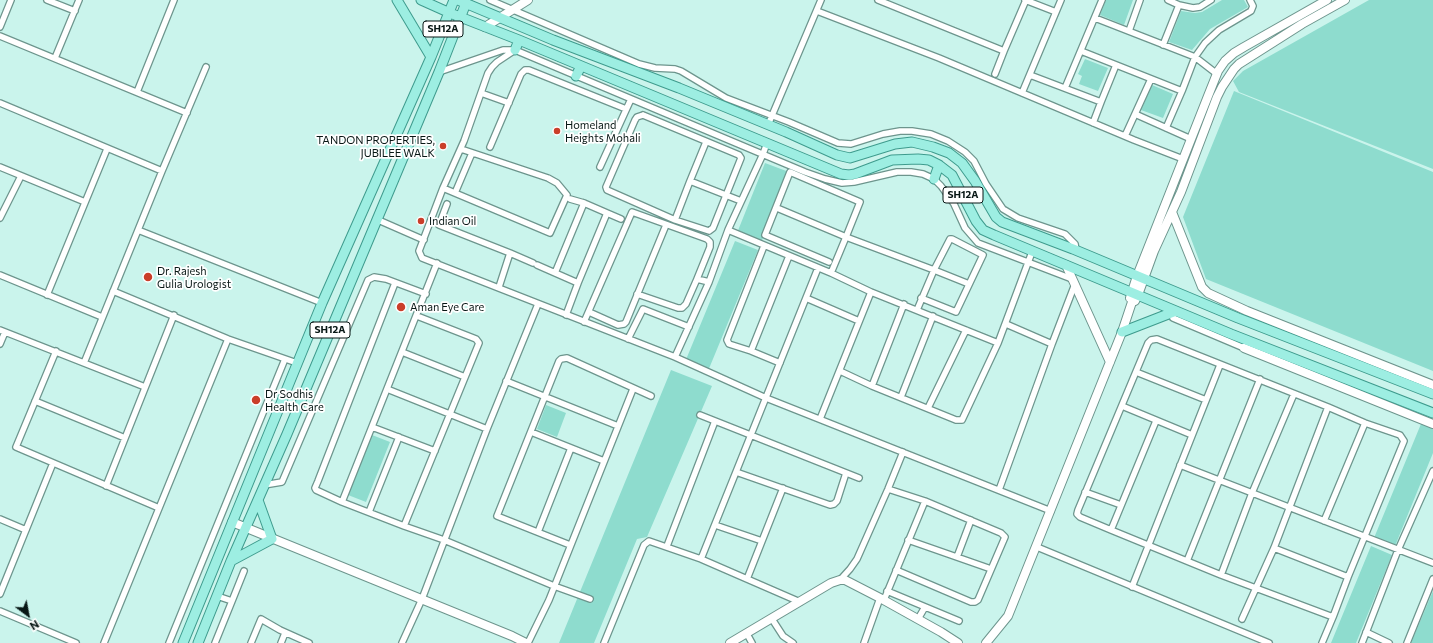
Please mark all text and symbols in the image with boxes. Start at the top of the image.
road number: SH12A [423,21,463,37]
place label: Homeland Heights Mohali [565,118,641,144]
marker: Homeland Heights Mohali [552,126,562,136]
place label: TANDON PROPERTIES, JUBILEE WALK [316,133,435,159]
marker: TANDON PROPERTIES, JUBILEE WALK [438,141,448,151]
road number: SH12A [943,187,983,203]
place label: Indian Oil [429,214,476,228]
marker: Indian Oil [416,216,426,226]
place label: Dr. Rajesh Gulia Urologist [157,264,231,290]
marker: Dr. Rajesh Gulia Urologist [142,271,154,283]
place label: Aman Eye Care [410,300,484,314]
marker: Aman Eye Care [395,301,407,313]
road number: SH12A [310,322,350,338]
place label: Dr Sodhis Health Care [265,387,324,413]
marker: Dr Sodhis Health Care [250,394,262,406]
north arrow [8,595,48,635]
text: N [28,618,42,633]

